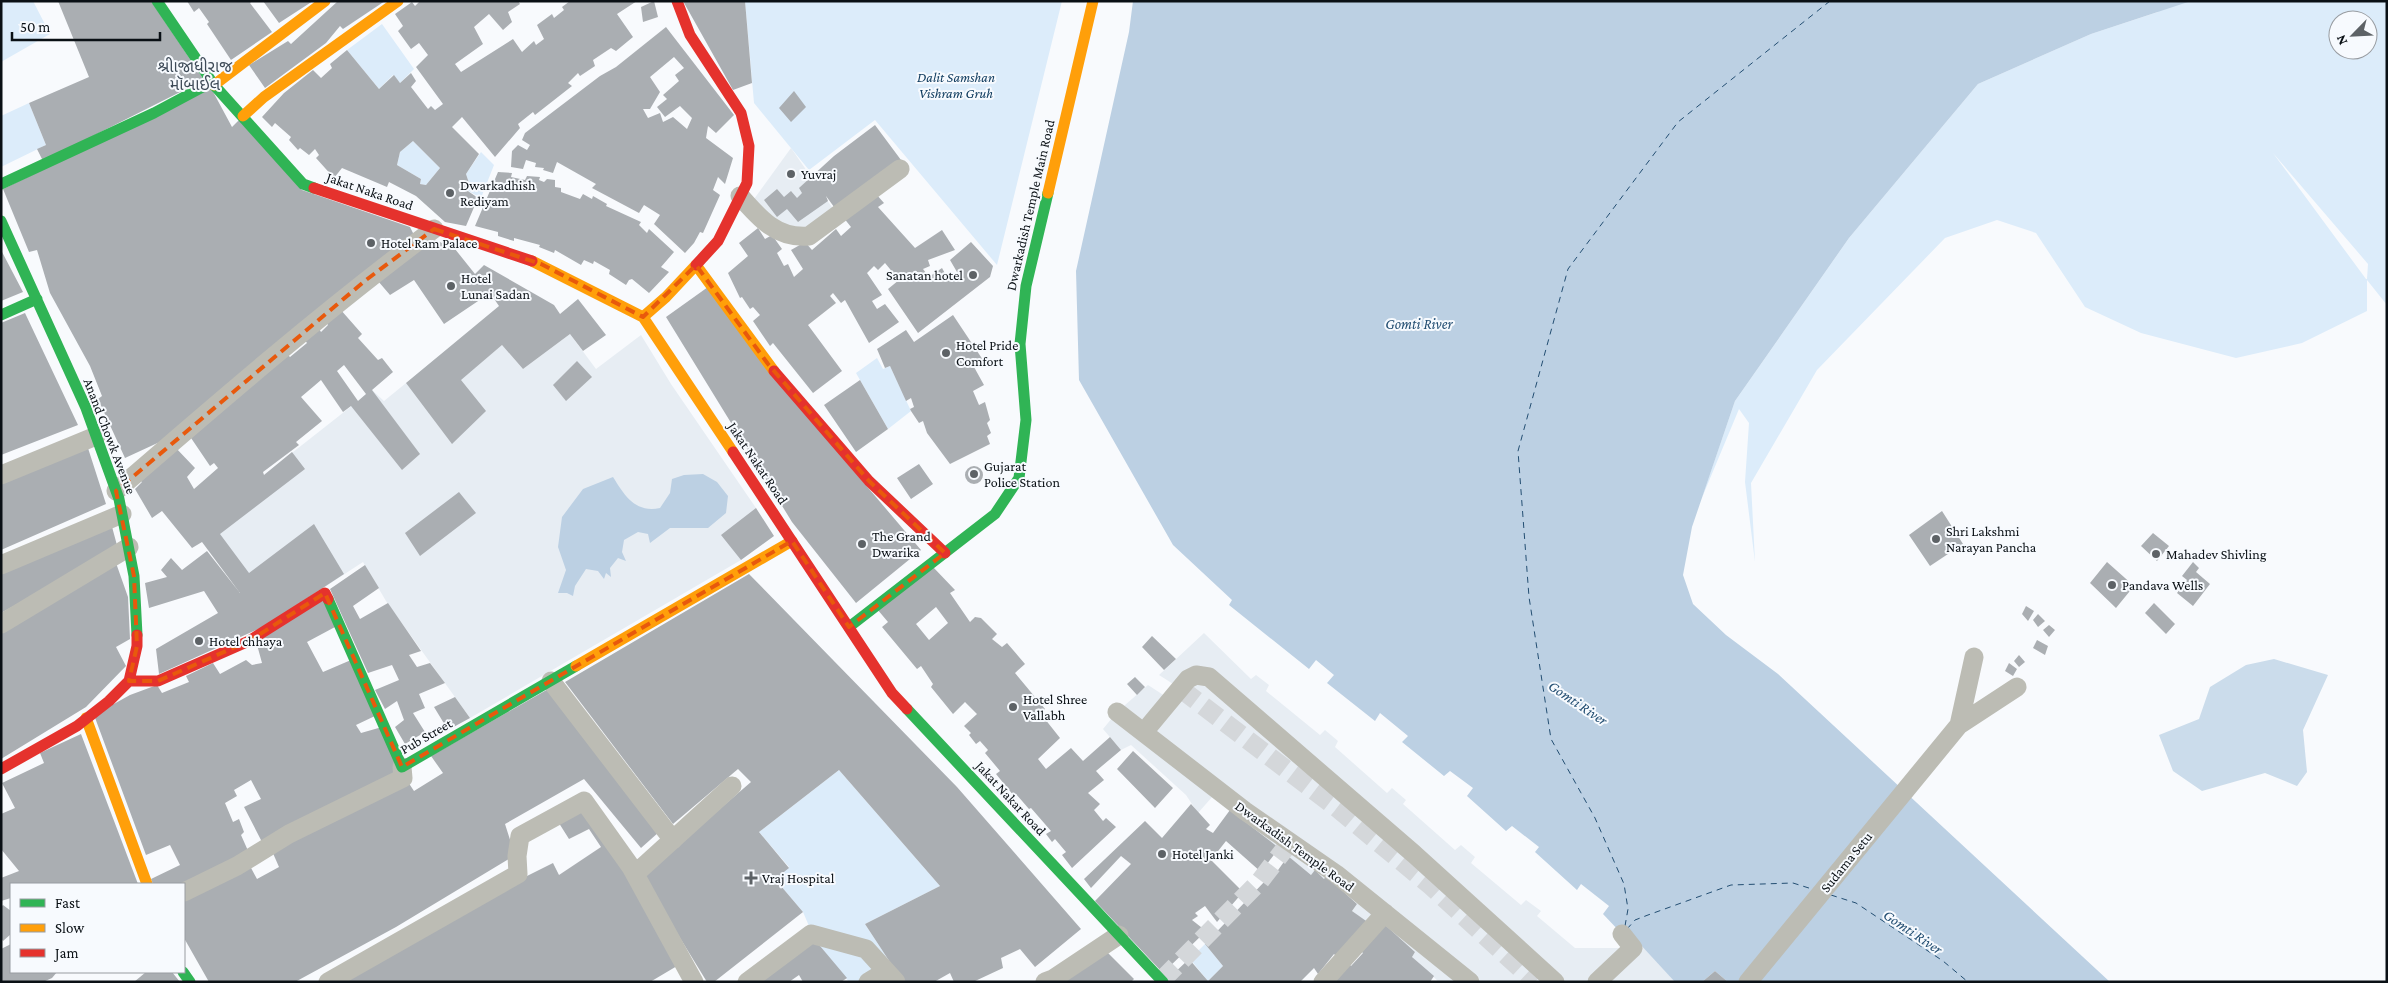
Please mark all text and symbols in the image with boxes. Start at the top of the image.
scale bar [12,10,160,42]
north arrow [2328,10,2378,60]
text: 50 m [20,19,50,35]
text: N [2332,32,2350,48]
district label: શ્રીાજાધીરાજ મૉબાઈલ [158,57,233,93]
park label: Dalit Samshan Vishram Gruh [917,69,995,101]
street label: Dwarkadish Temple Main Road [1002,117,1058,292]
place label: Yuvraj [801,166,836,183]
street label: Jakat Naka Road [323,168,416,214]
marker: Yuvraj [785,168,797,180]
place label: Dwarkadhish Rediyam [460,177,536,209]
marker: Dwarkadhish Rediyam [444,187,456,199]
place label: Hotel Ram Palace [381,235,478,251]
marker: Hotel Ram Palace [365,237,377,249]
place label: Sanatan hotel [886,267,963,283]
marker: Sanatan hotel [967,269,979,281]
place label: Hotel Lunai Sadan [461,270,530,302]
marker: Hotel Lunai Sadan [445,280,457,292]
water label: Gomti River [1385,316,1454,332]
place label: Hotel Pride Comfort [956,337,1018,369]
marker: Hotel Pride Comfort [940,347,952,359]
street label: Anand Chowk Avenue [80,376,140,496]
street label: Jakat Nakat Road [724,417,792,508]
place label: Gujarat Police Station [984,458,1060,490]
marker: Gujarat Police Station [968,468,980,480]
place label: Shri Lakshmi Narayan Pancha [1946,523,2037,555]
place label: The Grand Dwarika [872,528,931,560]
marker: Shri Lakshmi Narayan Pancha [1930,533,1942,545]
marker: The Grand Dwarika [856,538,868,550]
place label: Mahadev Shivling [2166,546,2267,562]
marker: Mahadev Shivling [2150,548,2162,560]
place label: Pandava Wells [2122,577,2203,593]
marker: Pandava Wells [2106,579,2118,591]
place label: Hotel chhaya [209,633,283,649]
marker: Hotel chhaya [193,635,205,647]
water label: Gomti River [1546,677,1611,729]
place label: Hotel Shree Vallabh [1023,691,1087,723]
marker: Hotel Shree Vallabh [1007,701,1019,713]
street label: Pub Street [397,715,455,757]
street label: Jakat Nakar Road [971,756,1050,839]
street label: Dwarkadish Temple Road [1232,797,1358,895]
street label: Sudama Setu [1817,828,1876,895]
place label: Hotel Janki [1172,846,1234,862]
marker: Hotel Janki [1156,848,1168,860]
place label: Vraj Hospital [762,870,835,887]
marker: Vraj Hospital [744,871,758,885]
legend [10,883,185,973]
text: Fast [55,895,81,911]
water label: Gomti River [1881,906,1946,958]
text: Slow [55,920,85,936]
text: Jam [53,945,78,962]

